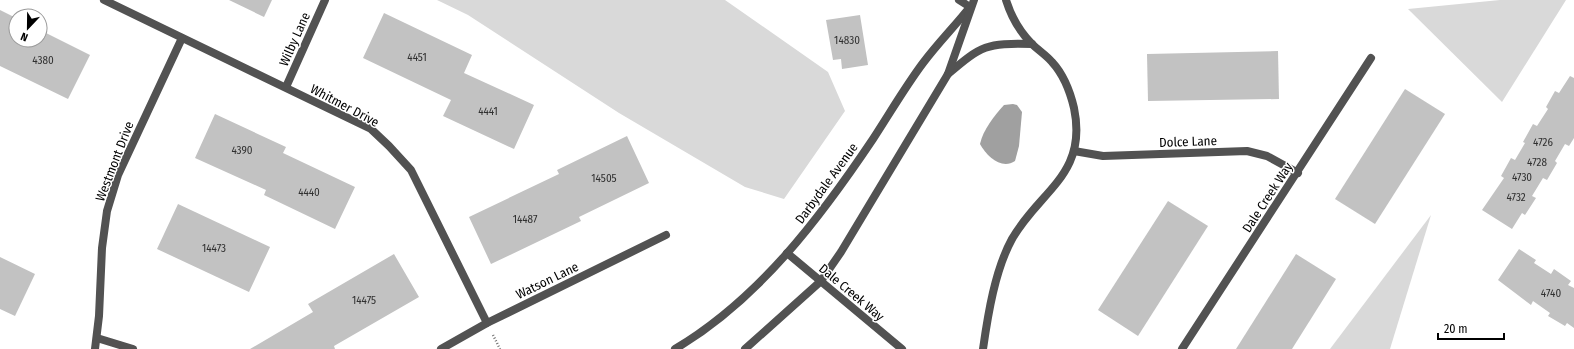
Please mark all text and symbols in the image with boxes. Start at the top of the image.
north arrow [8,8,48,48]
street label: Wilby Lane [276,10,313,69]
text: N [19,30,30,44]
house number: 14830 [834,34,860,47]
house number: 4451 [407,51,427,64]
house number: 4380 [32,54,54,67]
street label: Whitmer Drive [308,81,382,130]
house number: 4441 [478,105,498,118]
street label: Westmont Drive [92,119,137,203]
street label: Dolce Lane [1159,133,1217,150]
house number: 4726 [1533,136,1553,149]
street label: Darbydale Avenue [792,140,861,227]
house number: 4390 [231,144,253,157]
house number: 4728 [1527,156,1547,169]
street label: Dale Creek Way [1239,159,1296,235]
house number: 4730 [1512,171,1532,184]
house number: 14505 [591,172,617,185]
house number: 4440 [298,186,320,199]
house number: 4732 [1506,191,1526,204]
house number: 14487 [513,213,538,226]
house number: 14473 [202,242,226,255]
street label: Watson Lane [514,259,581,302]
street label: Dale Creek Way [816,261,887,324]
house number: 4740 [1541,287,1561,300]
house number: 14475 [352,294,376,307]
scale bar [1438,315,1504,341]
text: 20 m [1444,322,1468,336]

